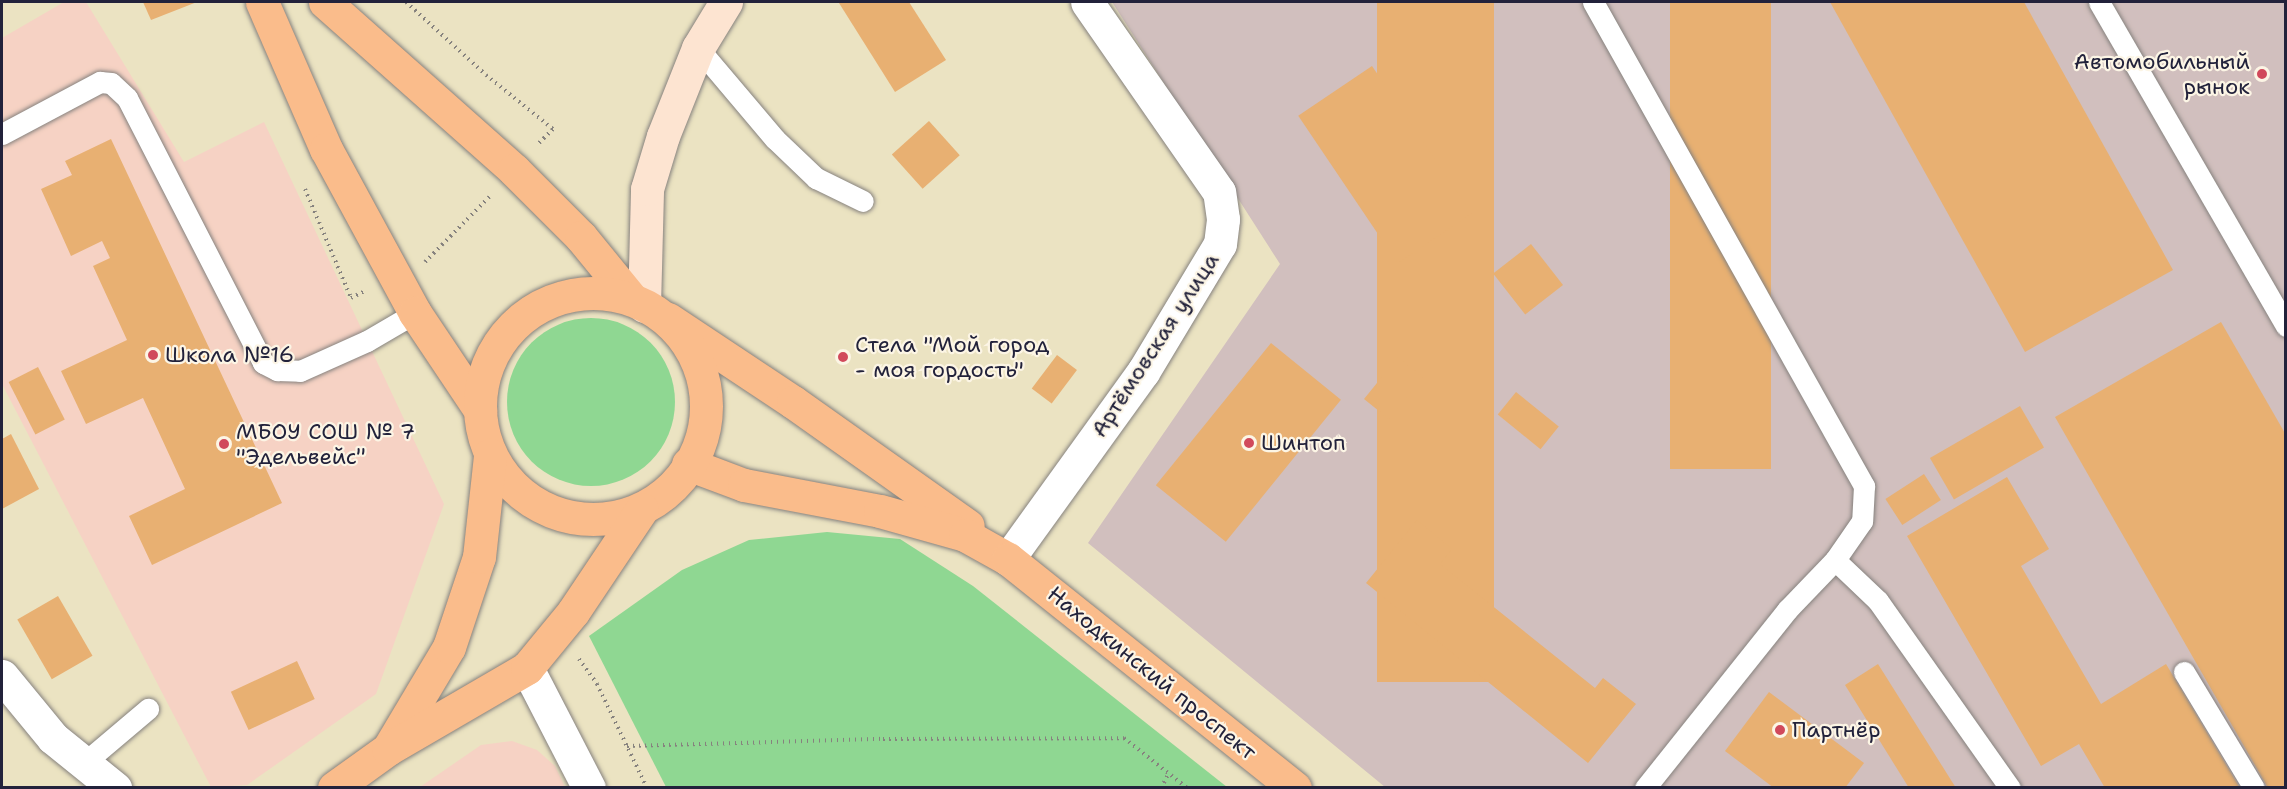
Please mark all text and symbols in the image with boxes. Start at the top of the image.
place label: Автомобильный рынок [2074,48,2250,100]
marker: Автомобильный рынок [2255,67,2269,81]
street label: Артёмовская улица [1086,248,1224,442]
place label: Стела "Мой город - моя гордость" [855,331,1050,382]
place label: Школа №16 [165,342,294,368]
marker: Школа №16 [146,348,160,362]
marker: Стела "Мой город - моя гордость" [836,350,850,364]
place label: МБОУ СОШ № 7 "Эдельвейс" [236,418,415,470]
place label: Шинтоп [1261,430,1345,456]
marker: Шинтоп [1242,436,1256,450]
marker: МБОУ СОШ № 7 "Эдельвейс" [217,437,231,451]
street label: Находкинский проспект [1042,581,1262,765]
place label: Партнёр [1792,717,1880,743]
marker: Партнёр [1773,723,1787,737]

